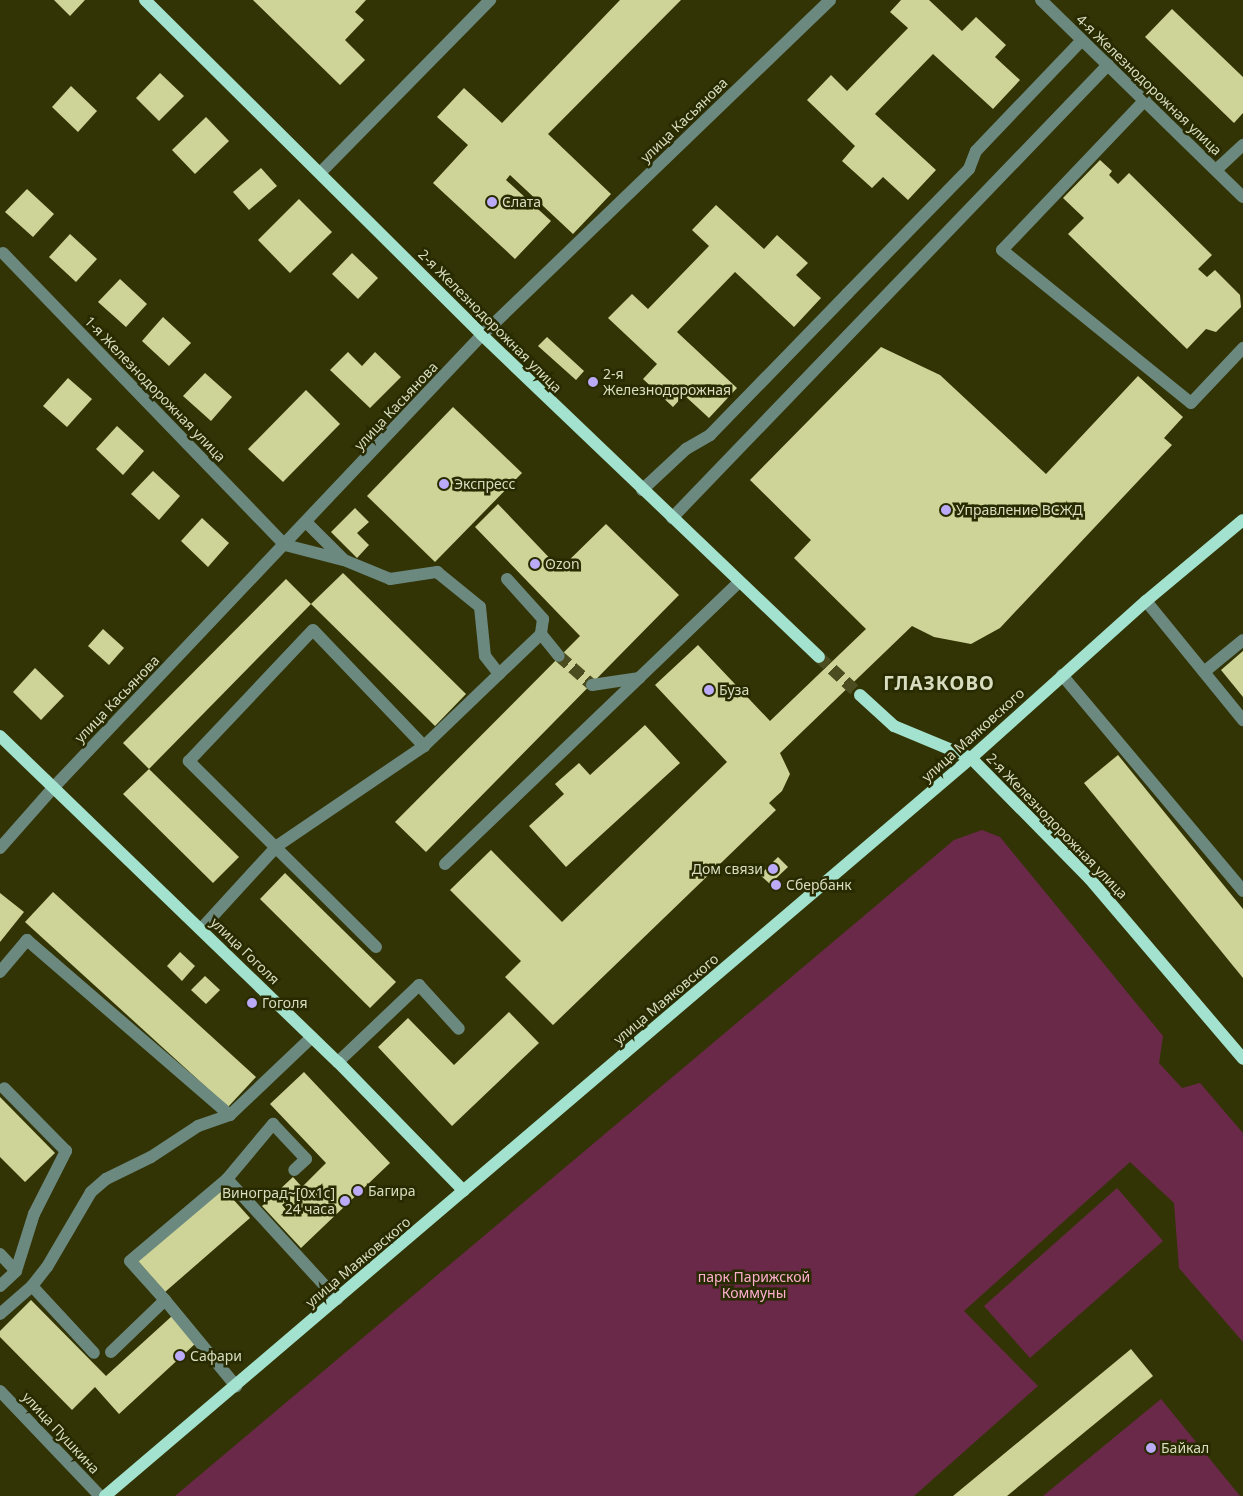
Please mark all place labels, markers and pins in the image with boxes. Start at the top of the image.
place label: Слата [502,194,541,210]
marker: Слата [486,196,498,208]
place label: 2-я Железнодорожная [603,366,731,398]
marker: 2-я Железнодорожная [587,376,599,388]
place label: Экспресс [454,476,515,492]
marker: Экспресс [438,478,450,490]
place label: Управление ВСЖД [956,502,1083,518]
marker: Управление ВСЖД [940,504,952,516]
place label: Ozon [545,556,580,572]
marker: Ozon [529,558,541,570]
place label: Буза [719,682,749,698]
marker: Буза [703,684,715,696]
place label: Дом связи [692,861,763,877]
marker: Дом связи [767,863,779,875]
place label: Сбербанк [786,877,852,893]
marker: Сбербанк [770,879,782,891]
place label: Гоголя [262,995,307,1011]
marker: Гоголя [246,997,258,1009]
place label: Багира [368,1183,416,1199]
place label: Виноград~[0x1c] 24 часа [222,1185,335,1218]
marker: Багира [352,1185,364,1197]
marker: Виноград~[0x1c] 24 часа [339,1195,351,1207]
place label: Сафари [190,1348,242,1364]
marker: Сафари [174,1350,186,1362]
place label: Байкал [1161,1440,1209,1456]
marker: Байкал [1145,1442,1157,1454]

